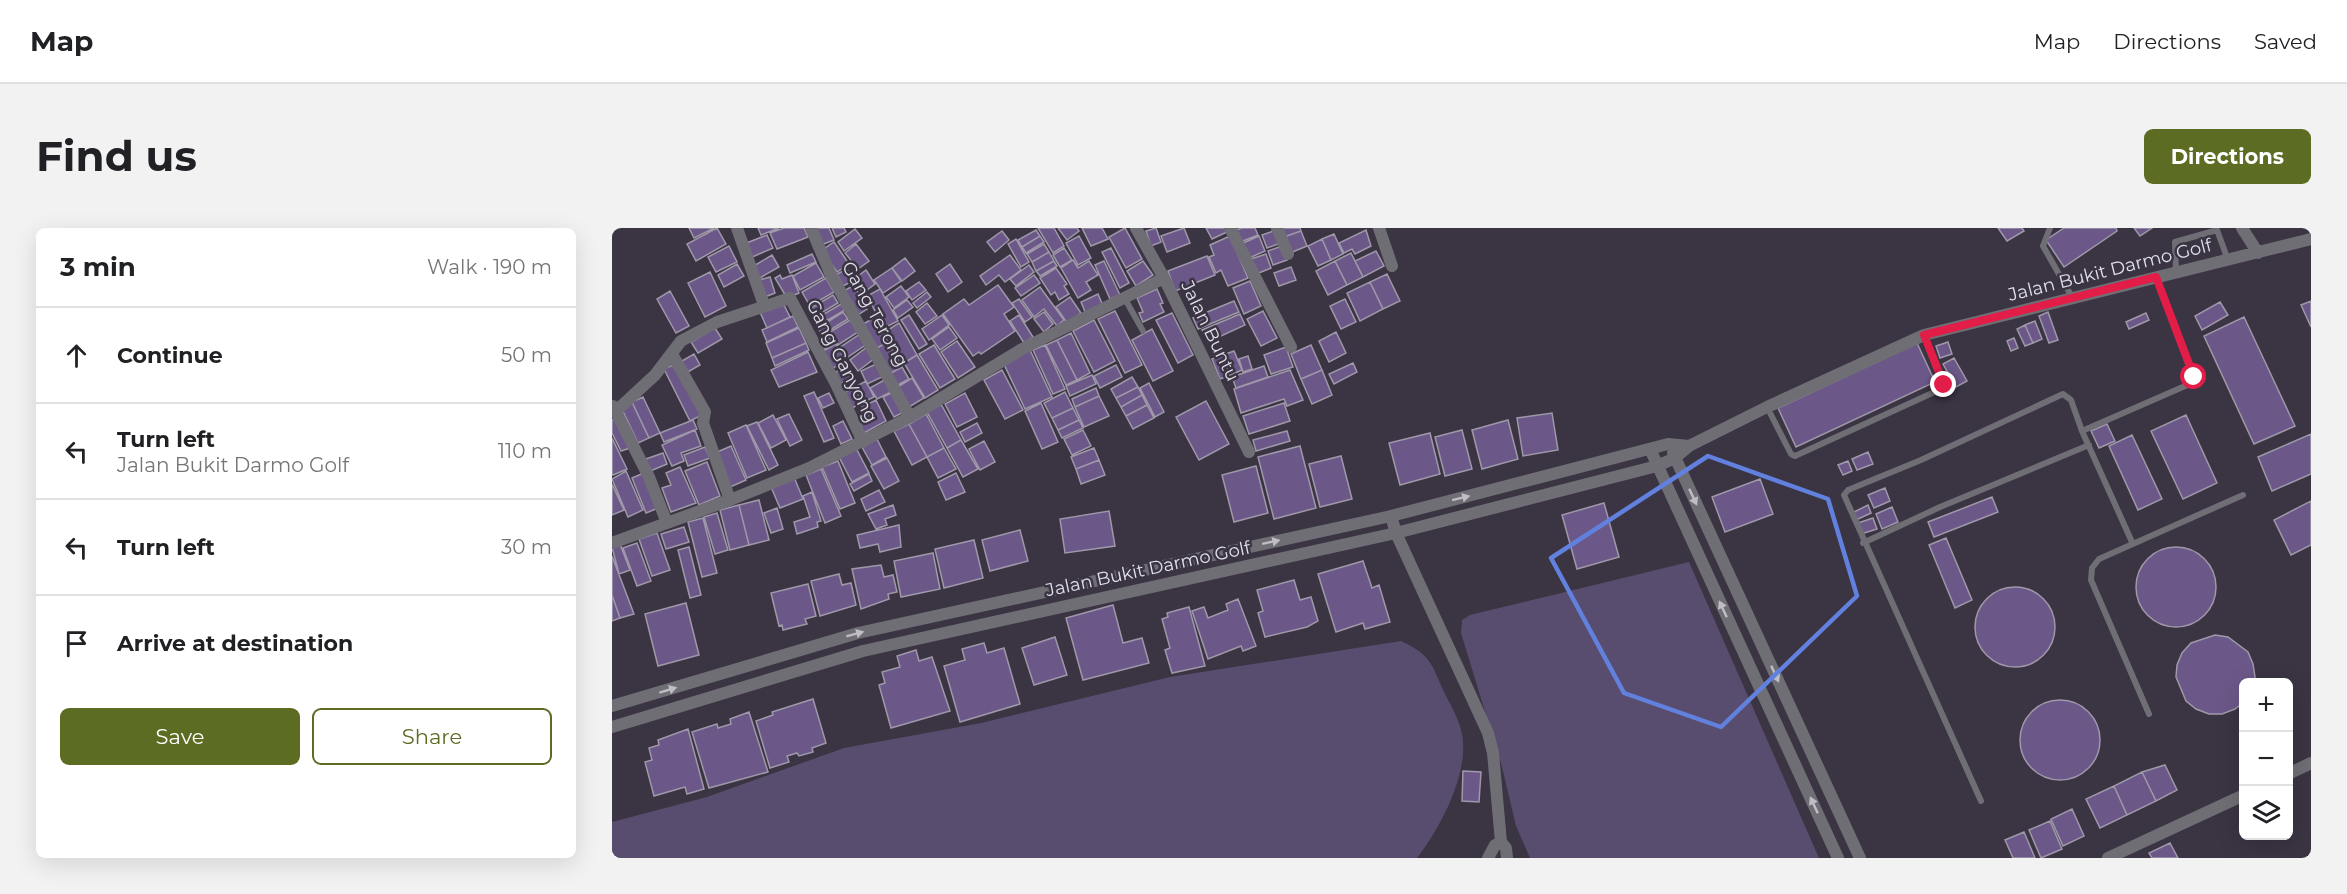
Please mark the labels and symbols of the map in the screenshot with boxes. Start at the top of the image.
street label: Jalan Bukit Darmo Golf [2005,234,2215,306]
street label: Gang Terong [837,258,913,370]
street label: Jalan Buntu [1176,276,1244,385]
street label: Gang Ganyong [801,296,883,426]
route start [2180,363,2206,389]
route end [1930,371,1956,397]
one-way arrow [1688,488,1697,505]
one-way arrow [1452,492,1470,502]
street label: Jalan Bukit Darmo Golf [1043,536,1253,602]
one-way arrow [1262,537,1281,546]
one-way arrow [1718,601,1727,618]
one-way arrow [846,629,864,638]
one-way arrow [1770,665,1779,682]
one-way arrow [659,685,677,694]
one-way arrow [1809,796,1818,813]

